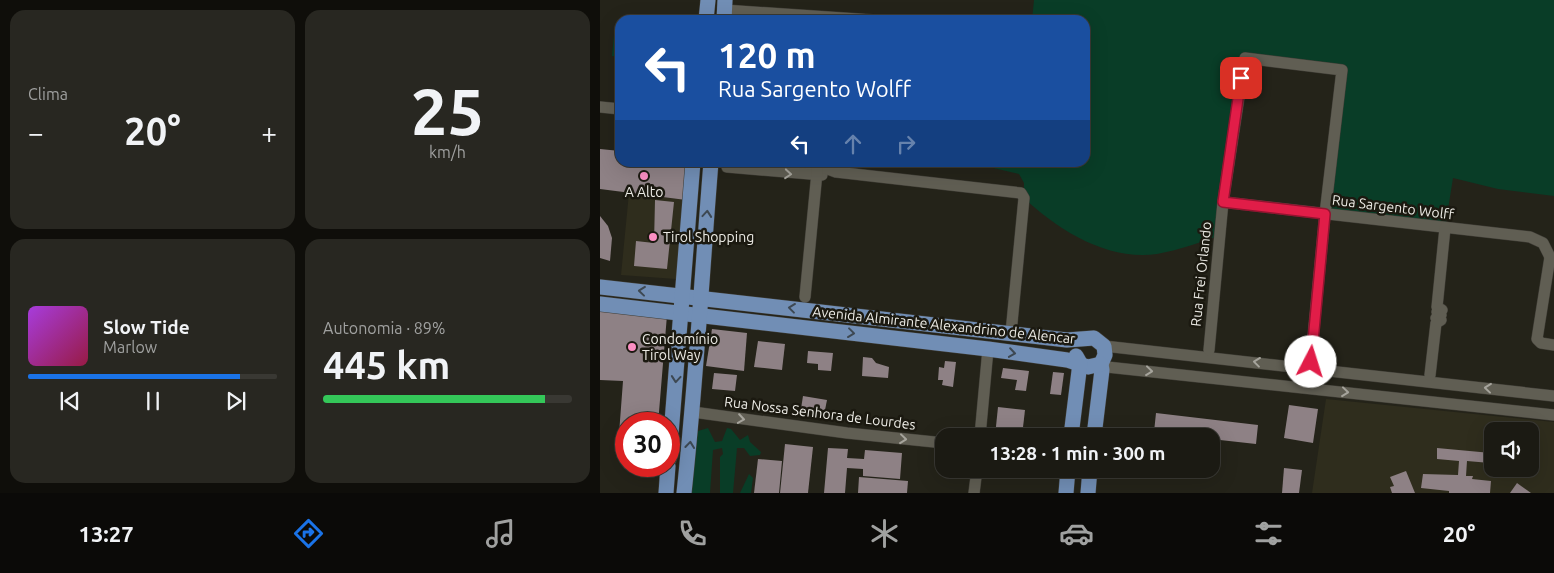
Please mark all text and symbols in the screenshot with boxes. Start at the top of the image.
icon: left [635,35,700,100]
text: 120 m [718,35,816,75]
pin [1220,57,1262,99]
icon: arrive [1227,64,1255,92]
text: 25 [411,74,484,147]
text: Rua Sargento Wolff [718,76,911,101]
text: Clima [28,85,68,103]
text: 20° [124,110,181,152]
text: − [28,117,44,148]
text: + [261,117,277,148]
icon: left [786,130,814,158]
icon: ahead [839,130,867,158]
icon: right [892,130,920,158]
text: km/h [429,143,466,161]
one-way arrow [784,168,792,179]
marker: A Alto [638,170,650,182]
place label: A Alto [625,184,663,200]
street label: Rua Sargento Wolff [1331,192,1455,222]
one-way arrow [701,210,712,218]
street label: Rua Frei Orlando [1188,221,1214,327]
place label: Tirol Shopping [663,229,754,245]
marker: Tirol Shopping [647,231,659,243]
one-way arrow [638,286,646,297]
street label: Avenida Almirante Alexandrino de Alencar [812,303,1077,347]
one-way arrow [788,304,797,314]
text: Slow Tide [103,316,190,338]
text: Autonomia · 89% [323,319,445,337]
one-way arrow [847,327,855,338]
place label: Condomínio Tirol Way [642,331,718,363]
position arrow [1284,335,1336,387]
text: Marlow [103,338,157,356]
marker: Condomínio Tirol Way [626,341,638,353]
text: 445 km [323,344,450,386]
one-way arrow [1008,347,1017,357]
one-way arrow [1253,357,1261,368]
one-way arrow [1145,365,1153,376]
one-way arrow [671,375,682,383]
one-way arrow [1484,383,1492,394]
one-way arrow [1341,386,1349,397]
icon: previous [56,387,84,415]
icon: pause [139,387,167,415]
icon: next [222,387,250,415]
street label: Rua Nossa Senhora de Lourdes [723,393,917,433]
speed limit sign: 30 [615,412,680,477]
one-way arrow [738,413,746,424]
map controls [1484,422,1539,477]
button: sound [1484,422,1539,477]
one-way arrow [899,433,907,444]
one-way arrow [684,440,695,448]
text: 13:28 · 1 min · 300 m [990,442,1165,464]
icon: directions [291,516,326,551]
icon: music [483,516,518,551]
icon: phone [675,516,710,551]
icon: climate [867,516,902,551]
icon: car [1059,516,1094,551]
icon: filters [1251,516,1286,551]
text: 13:27 [79,521,134,546]
text: 20° [1443,521,1475,546]

